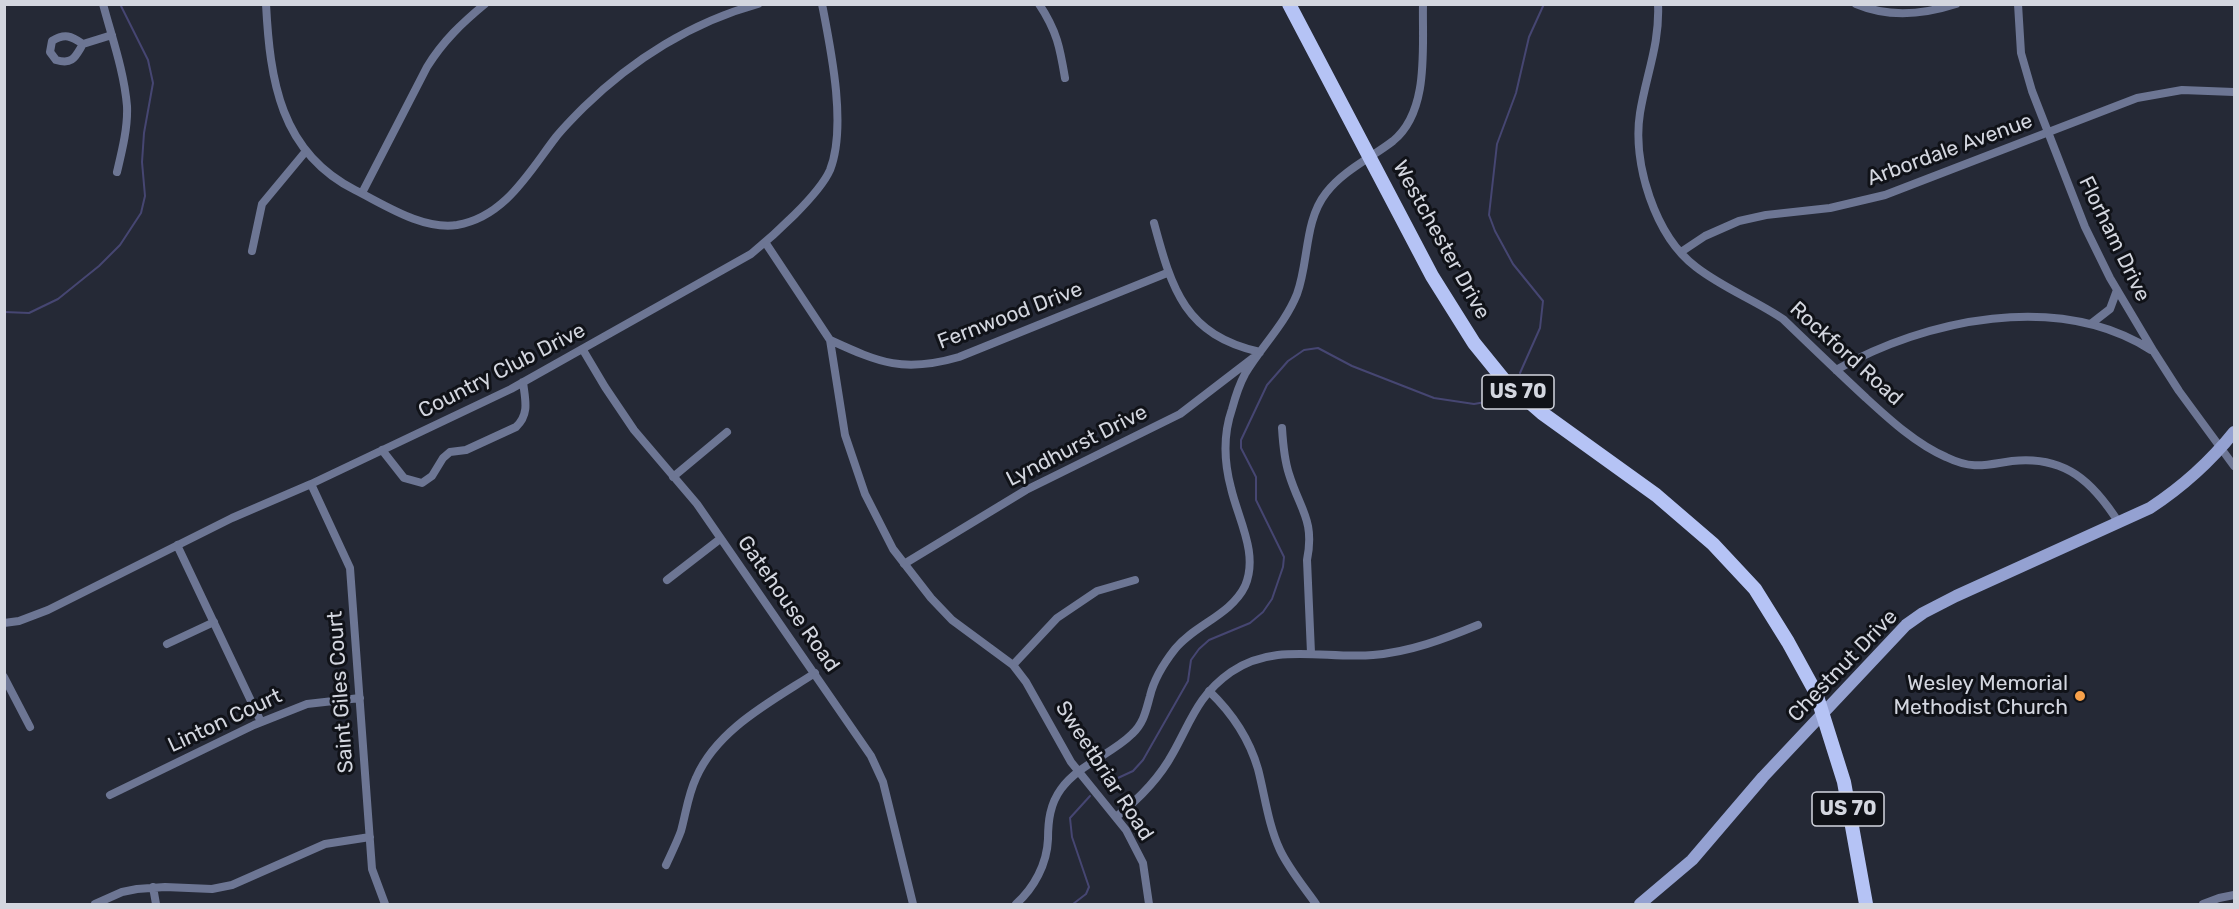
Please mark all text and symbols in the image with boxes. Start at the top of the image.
street label: Arbordale Avenue [1864,108,2036,192]
street label: Westchester Drive [1387,156,1495,324]
street label: Florham Drive [2073,172,2155,306]
street label: Fernwood Drive [934,277,1086,355]
street label: Rockford Road [1784,297,1908,411]
street label: Country Club Drive [414,318,590,424]
road number: US 70 [1482,375,1554,409]
street label: Lyndhurst Drive [1002,400,1152,492]
street label: Gatehouse Road [732,531,844,677]
street label: Chestnut Drive [1783,604,1903,728]
street label: Saint Giles Court [323,610,359,774]
place label: Wesley Memorial Methodist Church [1893,671,2068,721]
street label: Linton Court [164,684,286,758]
marker: Wesley Memorial Methodist Church [2073,689,2087,703]
street label: Sweetbriar Road [1050,696,1158,846]
road number: US 70 [1812,792,1884,826]

